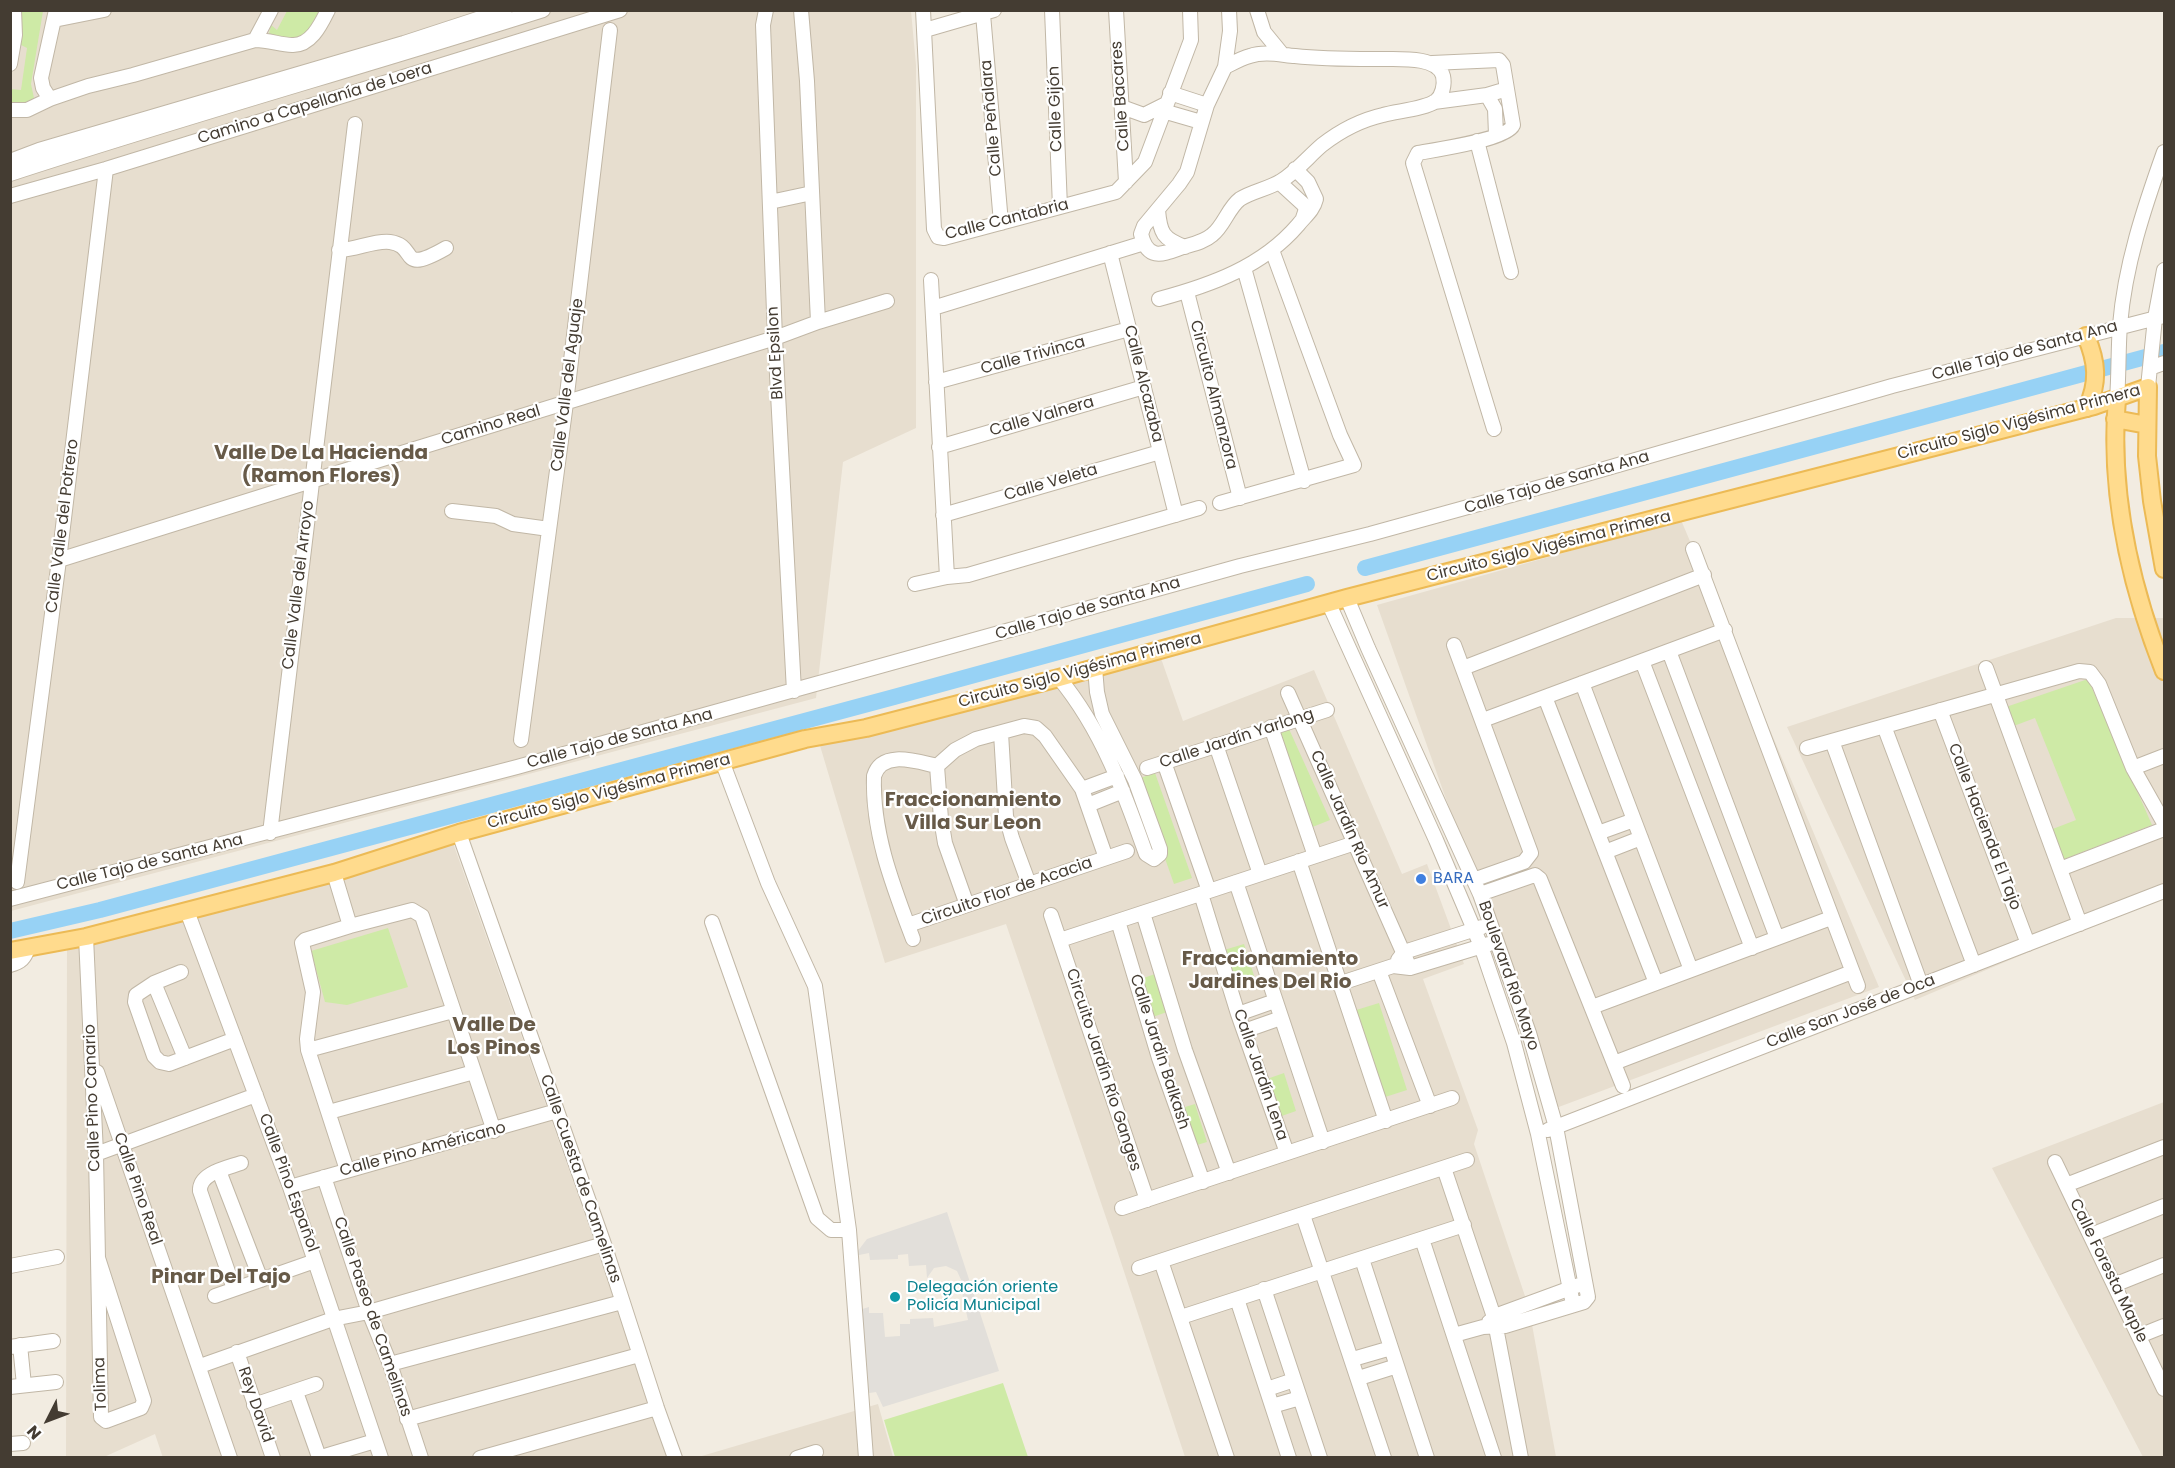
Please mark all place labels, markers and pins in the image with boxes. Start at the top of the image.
place label: BARA [1433,869,1474,889]
marker: BARA [1414,872,1428,886]
place label: Delegación oriente Policía Municipal [907,1278,1058,1316]
marker: Delegación oriente Policía Municipal [888,1290,902,1304]

